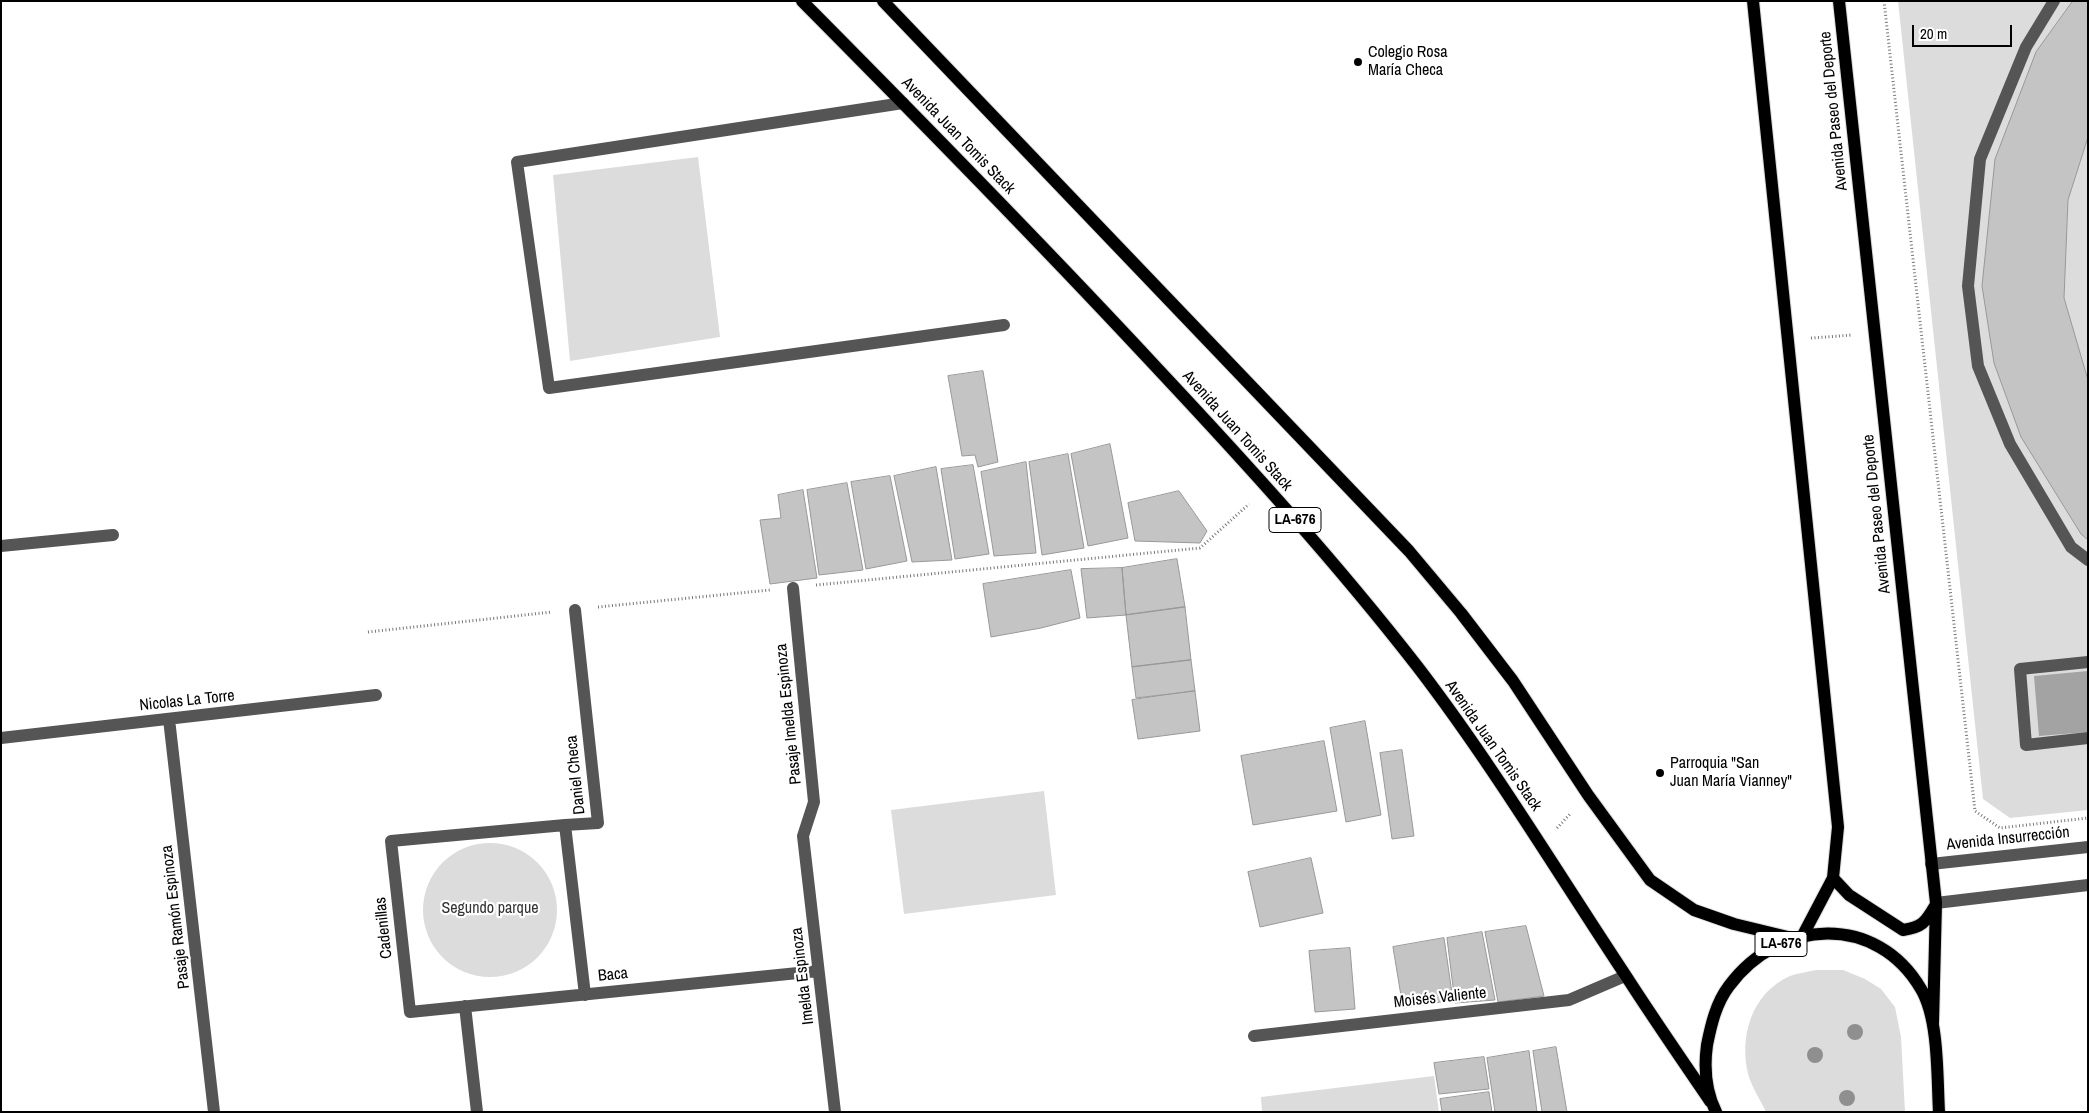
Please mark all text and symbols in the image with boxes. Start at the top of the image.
scale bar [1914,15,2014,47]
text: 20 m [1920,23,1947,44]
street label: Avenida Paseo del Deporte [1816,30,1852,192]
place label: Colegio Rosa María Checa [1368,43,1447,81]
marker: Colegio Rosa María Checa [1352,56,1364,68]
street label: Avenida Juan Tomis Stack [897,74,1019,198]
street label: Avenida Juan Tomis Stack [1178,367,1296,495]
street label: Avenida Paseo del Deporte [1859,433,1895,595]
road number: LA-676 [1269,508,1321,532]
street label: Pasaje Imelda Espinoza [772,643,806,785]
street label: Avenida Juan Tomis Stack [1441,677,1545,815]
street label: Nicolas La Torre [138,686,236,716]
street label: Daniel Checa [562,734,590,816]
place label: Parroquia "San Juan María Vianney" [1670,754,1792,792]
marker: Parroquia "San Juan María Vianney" [1654,767,1666,779]
street label: Avenida Insurrección [1945,823,2071,855]
street label: Pasaje Ramón Espinoza [158,844,194,990]
street label: Cadenillas [371,896,397,960]
park label: Segundo parque [441,899,539,919]
street label: Imelda Espinoza [788,926,818,1026]
road number: LA-676 [1755,932,1807,956]
street label: Baca [597,964,629,986]
street label: Moisés Valiente [1393,984,1487,1012]

